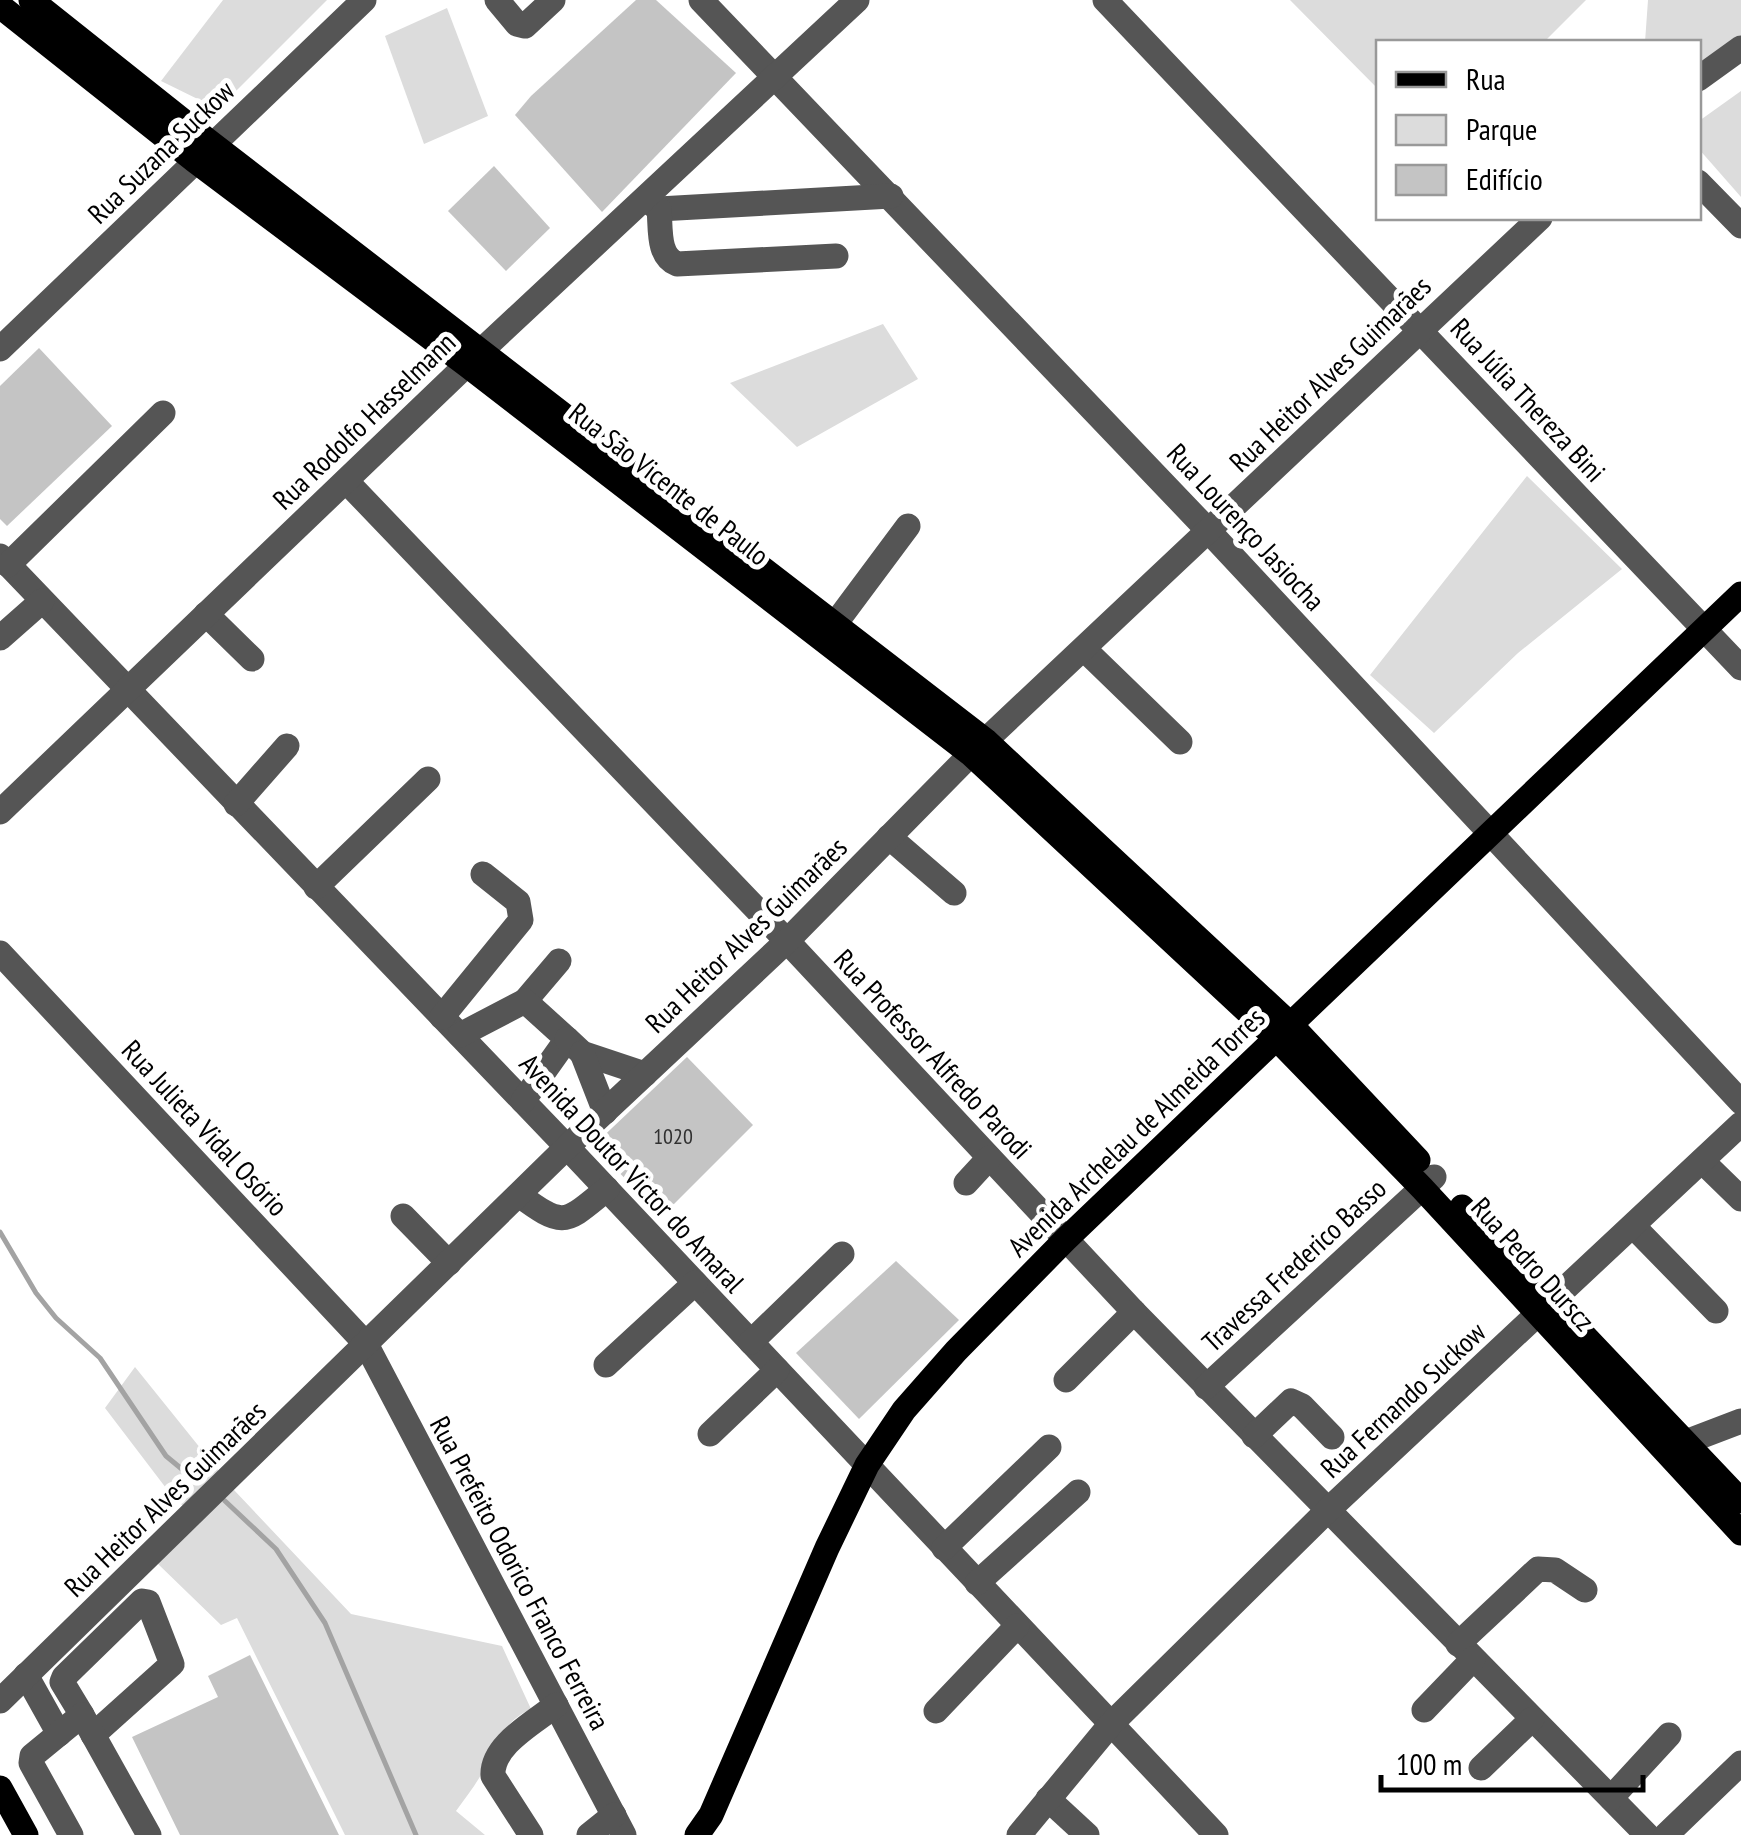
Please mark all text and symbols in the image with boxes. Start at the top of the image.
legend [1376,40,1701,220]
text: Rua [1466,59,1505,98]
street label: Rua Suzana Suckow [79,72,242,231]
text: Parque [1466,109,1537,148]
text: Edifício [1466,159,1543,198]
street label: Rua Heitor Alves Guimarães [1221,268,1438,480]
street label: Rua Júlia Thereza Bini [1443,310,1614,489]
street label: Rua Rodolfo Hasselmann [264,324,463,517]
street label: Rua São Vicente de Paulo [562,394,777,573]
street label: Rua Lourenço Jasiocha [1159,435,1333,618]
street label: Rua Heitor Alves Guimarães [637,829,854,1041]
street label: Rua Professor Alfredo Parodi [826,941,1040,1166]
street label: Avenida Archelau de Almeida Torres [999,999,1272,1264]
street label: Rua Julieta Vidal Osório [114,1032,296,1223]
street label: Avenida Doutor Victor do Amaral [512,1045,753,1300]
house number: 1020 [653,1122,693,1150]
street label: Travessa Frederico Basso [1194,1170,1394,1360]
street label: Rua Pedro Durscz [1464,1189,1603,1338]
street label: Rua Fernando Suckow [1312,1313,1493,1486]
street label: Rua Heitor Alves Guimarães [56,1393,273,1605]
street label: Rua Prefeito Odorico Franco Ferreira [422,1410,619,1736]
scale bar [1381,1730,1644,1792]
text: 100 m [1396,1744,1462,1783]

